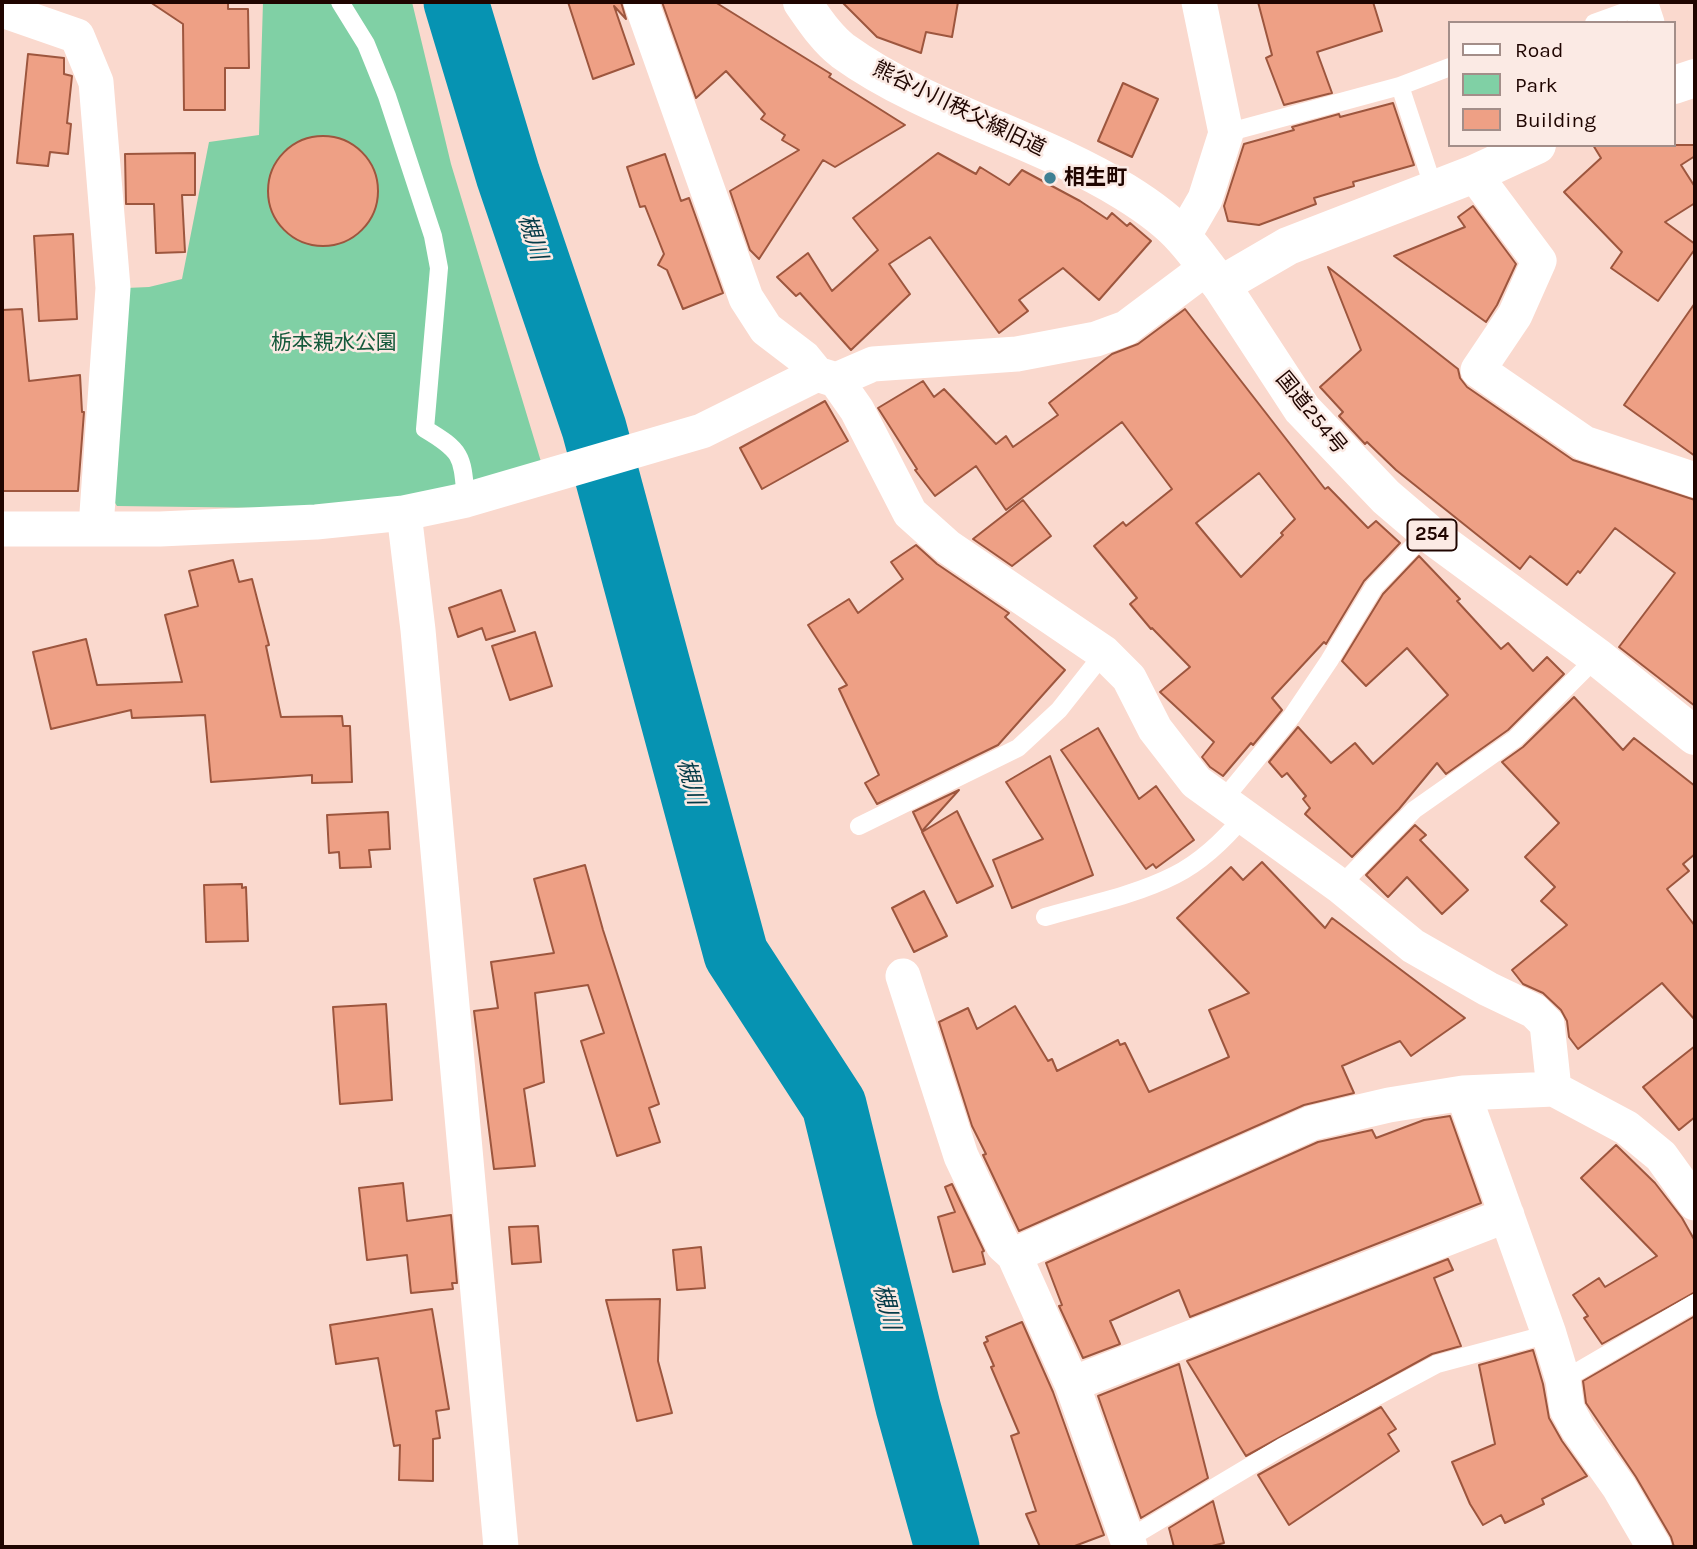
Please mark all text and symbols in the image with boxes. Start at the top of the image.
legend [1448,21,1676,147]
text: Road [1515,38,1563,62]
street label: 熊谷小川秩父線旧道 [869,56,1049,162]
text: Park [1515,73,1558,97]
text: Building [1515,108,1596,132]
place label: 相生町 [1064,165,1127,191]
marker: 相生町 [1042,170,1058,186]
water label: 槻川 [512,211,552,263]
park label: 栃本親水公園 [271,330,397,356]
street label: 国道254号 [1270,367,1352,459]
road number: 254 [1408,520,1456,550]
water label: 槻川 [671,756,709,808]
water label: 槻川 [867,1281,905,1333]

